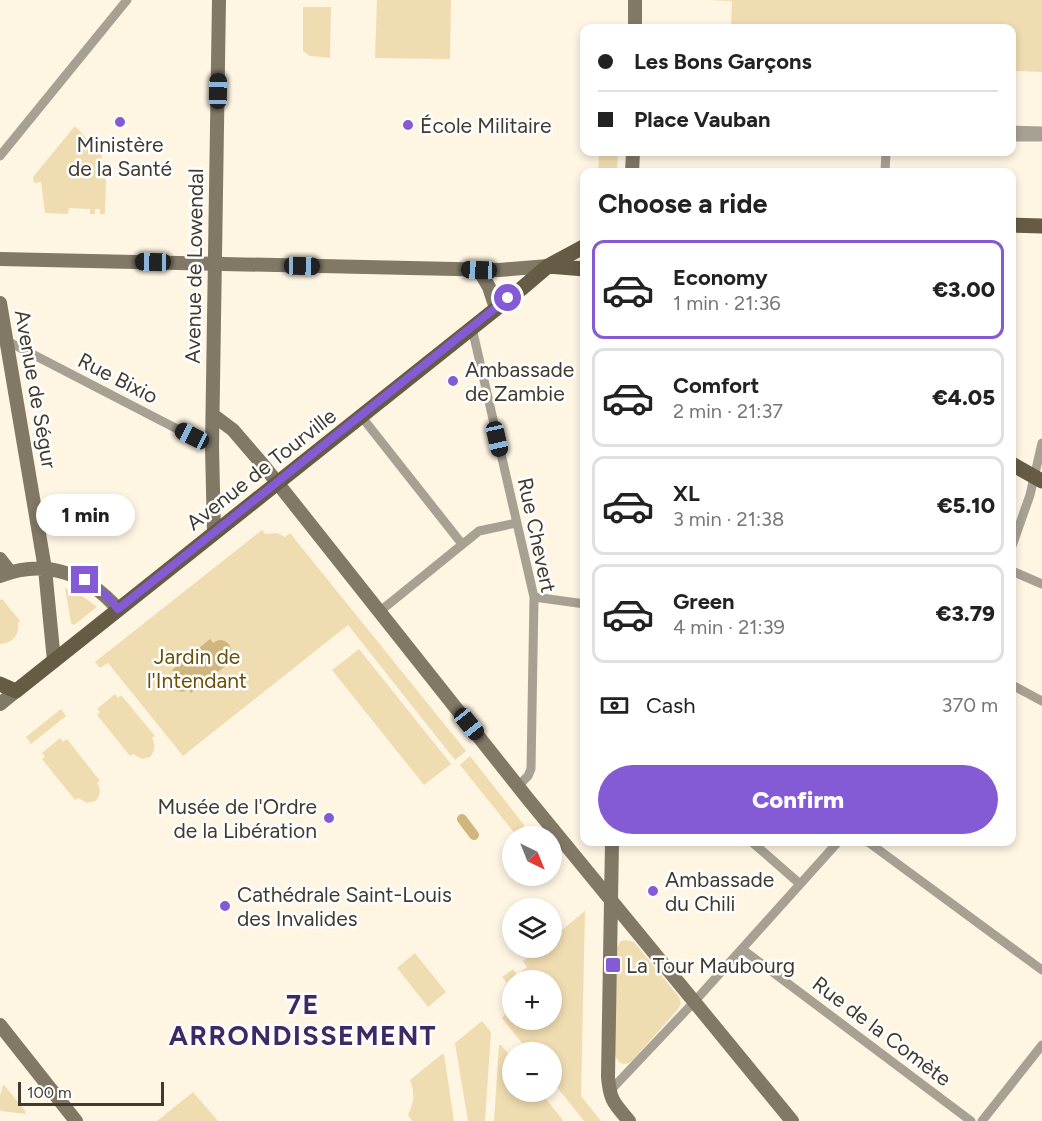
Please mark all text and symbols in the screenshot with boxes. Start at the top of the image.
text: Les Bons Garçons [634,48,812,75]
car [209,73,227,109]
text: Place Vauban [634,106,770,133]
place label: École Militaire [420,113,551,138]
marker: Ministère de la Santé [113,115,127,129]
marker: École Militaire [401,118,415,132]
place label: Ministère de la Santé [68,132,172,181]
street label: Avenue de Lowendal [180,168,208,364]
text: Choose a ride [598,187,767,220]
car [135,253,171,271]
car [284,257,320,275]
car [461,260,497,280]
icon: car [601,263,655,317]
text: Economy [673,264,768,291]
text: €3.00 [932,276,995,303]
route start [494,284,521,311]
text: 1 min · 21:36 [673,291,781,315]
street label: Avenue de Ségur [10,308,62,470]
street label: Rue Bixio [74,347,162,409]
place label: Ambassade de Zambie [465,357,574,406]
icon: car [601,371,655,425]
text: Comfort [673,372,759,399]
marker: Ambassade de Zambie [446,374,460,388]
text: €4.05 [932,384,995,411]
text: 2 min · 21:37 [673,399,783,423]
street label: Avenue de Tourville [181,403,341,535]
car [484,419,510,459]
car [172,420,212,452]
street label: Rue Chevert [513,475,561,595]
icon: car [601,479,655,533]
text: XL [673,480,700,507]
text: €5.10 [937,492,995,519]
callout: 1 min [36,493,134,535]
text: 1 min [62,503,109,527]
text: 3 min · 21:38 [673,507,784,531]
route end [71,566,98,593]
icon: car [601,587,655,641]
text: Green [673,588,735,615]
text: €3.79 [936,600,995,627]
text: 4 min · 21:39 [673,615,785,639]
park label: Jardin de l'Intendant [147,644,247,693]
icon: cash [598,689,631,722]
text: Cash [646,692,696,719]
text: 370 m [942,693,998,717]
car [451,704,487,744]
button: Confirm [598,765,998,834]
place label: Musée de l'Ordre de la Libération [158,794,317,843]
marker: Musée de l'Ordre de la Libération [322,811,336,825]
north arrow [502,826,562,886]
map controls [502,826,562,1102]
place label: Ambassade du Chili [665,867,774,916]
place label: Cathédrale Saint-Louis des Invalides [237,882,452,931]
marker: Ambassade du Chili [646,884,660,898]
button: layers [502,898,562,958]
marker: Cathédrale Saint-Louis des Invalides [218,899,232,913]
place label: La Tour Maubourg [626,953,795,978]
marker: La Tour Maubourg [604,956,622,974]
button: + [502,970,562,1030]
street label: Rue de la Comète [808,971,956,1091]
district label: 7E ARRONDISSEMENT [169,988,437,1052]
button: − [502,1042,562,1102]
scale bar [18,1079,164,1106]
text: 100 m [27,1083,72,1102]

